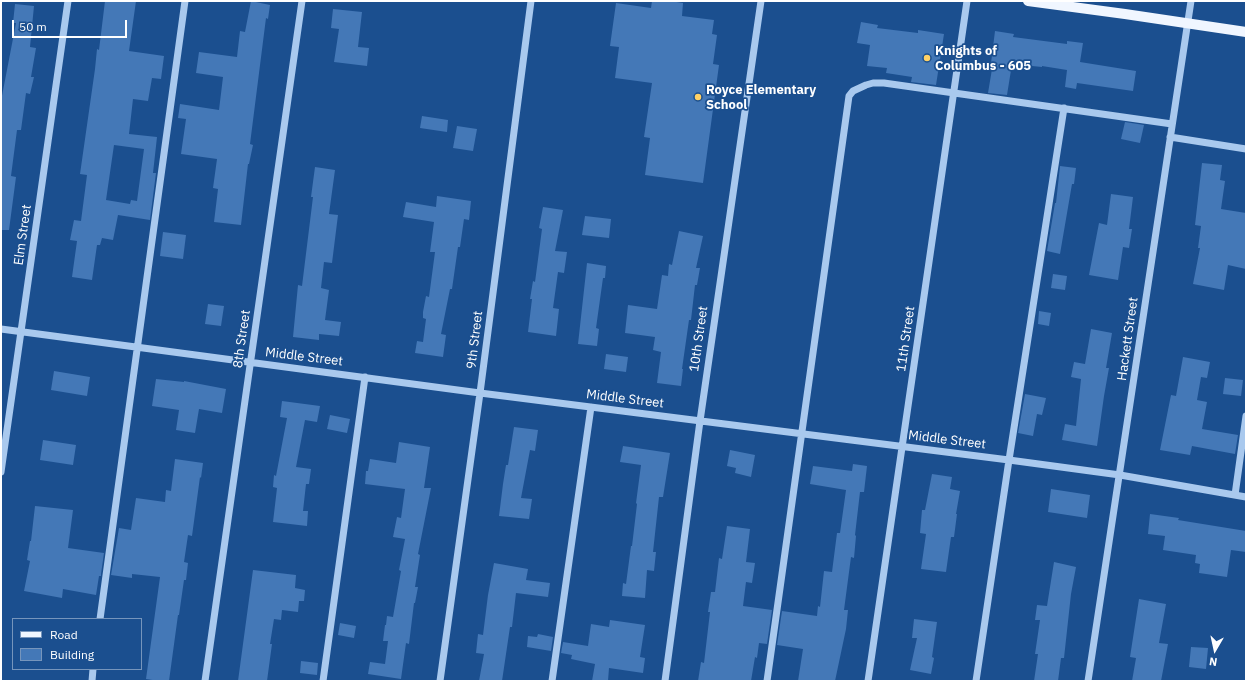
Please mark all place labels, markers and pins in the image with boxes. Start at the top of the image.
place label: Knights of Columbus - 605 [935,43,1031,74]
marker: Knights of Columbus - 605 [922,53,932,63]
place label: Royce Elementary School [706,82,816,113]
marker: Royce Elementary School [693,92,703,102]

